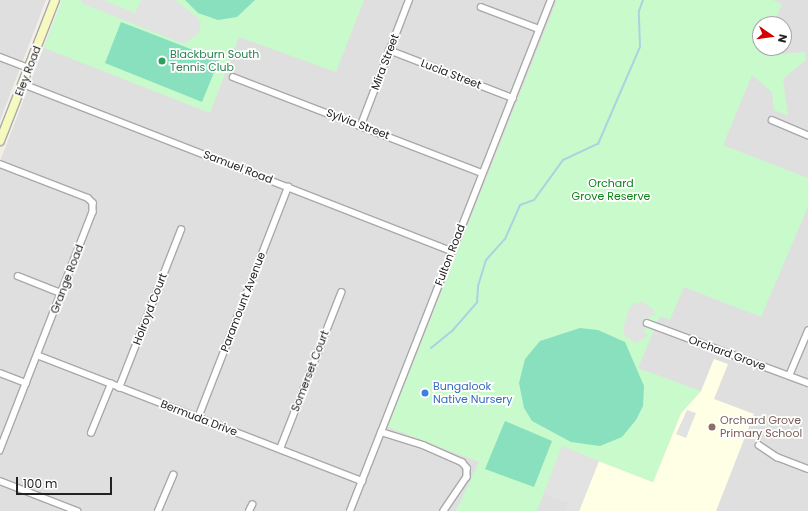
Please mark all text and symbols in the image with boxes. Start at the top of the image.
north arrow [752,16,792,56]
street label: Mira Street [368,32,402,92]
text: N [774,33,791,44]
street label: Eley Road [12,44,44,98]
place label: Blackburn South Tennis Club [170,48,259,74]
marker: Blackburn South Tennis Club [157,56,167,66]
street label: Lucia Street [419,56,483,92]
street label: Sylvia Street [324,106,392,142]
street label: Samuel Road [201,148,275,186]
park label: Orchard Grove Reserve [572,177,650,203]
street label: Fulton Road [432,222,468,288]
street label: Grange Road [48,243,86,315]
street label: Paramount Avenue [218,250,268,354]
street label: Holroyd Court [130,271,170,347]
street label: Somerset Court [288,329,332,413]
street label: Orchard Grove [687,333,767,373]
place label: Bungalook Native Nursery [433,380,513,406]
marker: Bungalook Native Nursery [420,388,430,398]
street label: Bermuda Drive [159,397,239,439]
place label: Orchard Grove Primary School [720,414,802,440]
marker: Orchard Grove Primary School [707,422,717,432]
scale bar [18,469,114,495]
text: 100 m [23,475,57,492]

